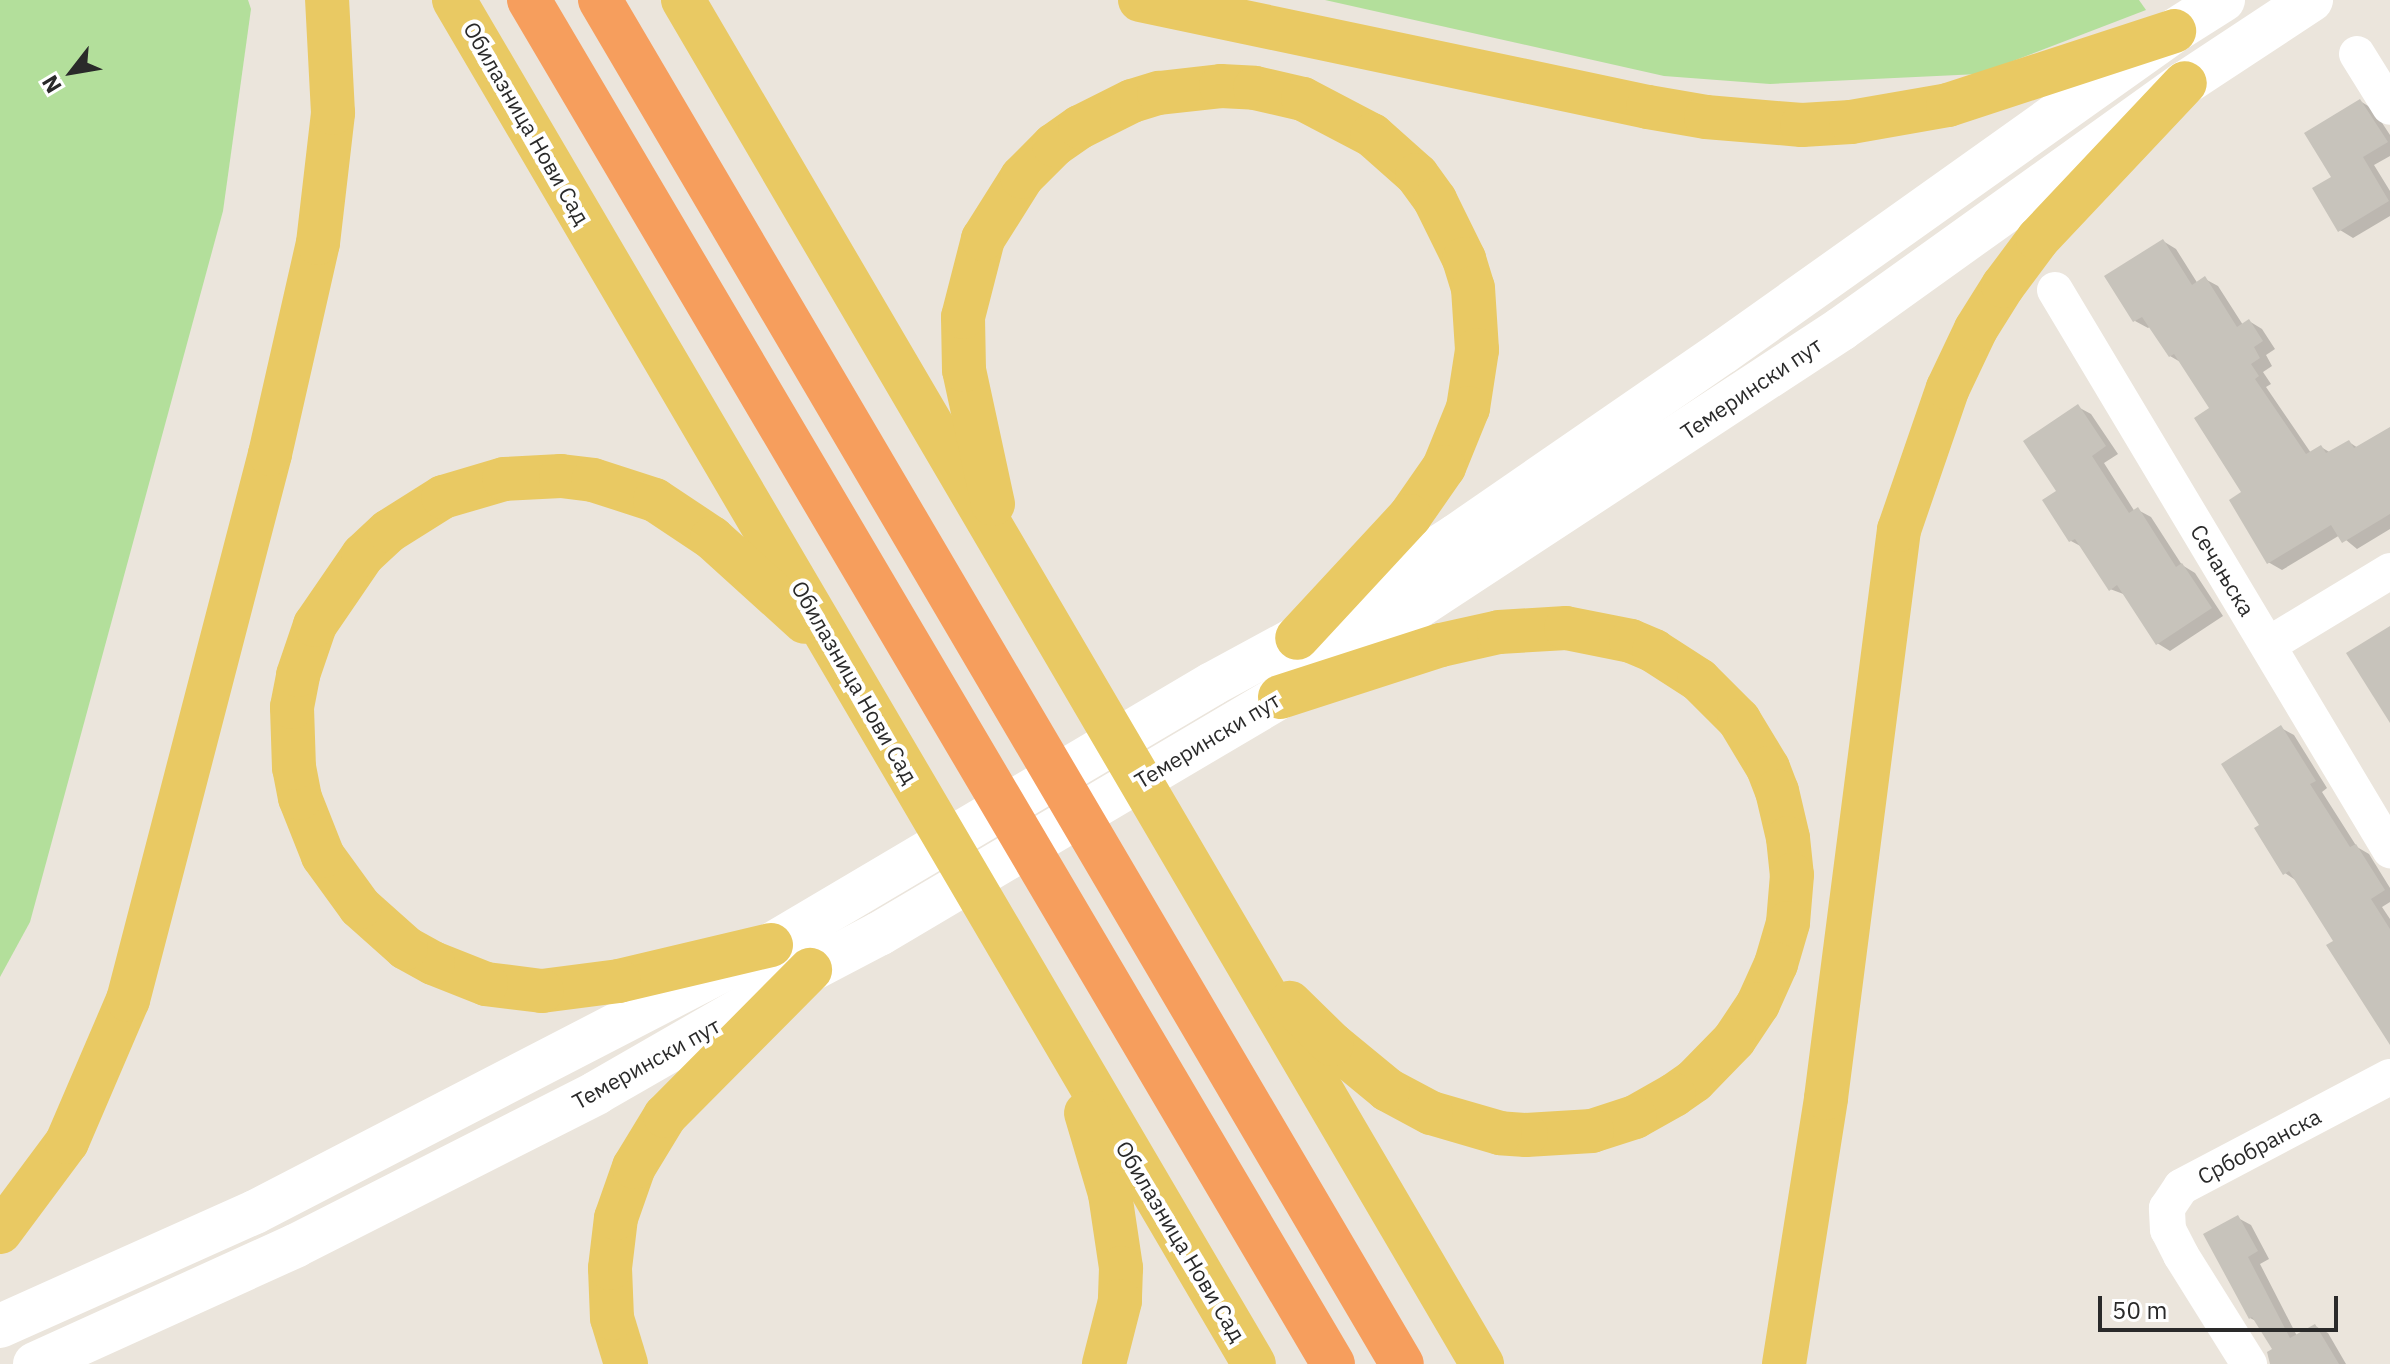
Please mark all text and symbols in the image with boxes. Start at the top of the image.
street label: Обилазница Нови Сад [458,17,596,229]
north arrow [32,32,112,112]
text: N [34,70,68,99]
street label: Темерински пут [1675,331,1827,445]
street label: Сечањска [2185,519,2261,621]
street label: Обилазница Нови Сад [786,576,924,788]
street label: Темерински пут [1130,686,1284,794]
street label: Темерински пут [568,1012,724,1114]
street label: Србобранска [2193,1102,2325,1190]
street label: Обилазница Нови Сад [1111,1136,1251,1346]
scale bar [2102,1280,2342,1330]
text: 50 m [2112,1294,2167,1326]

